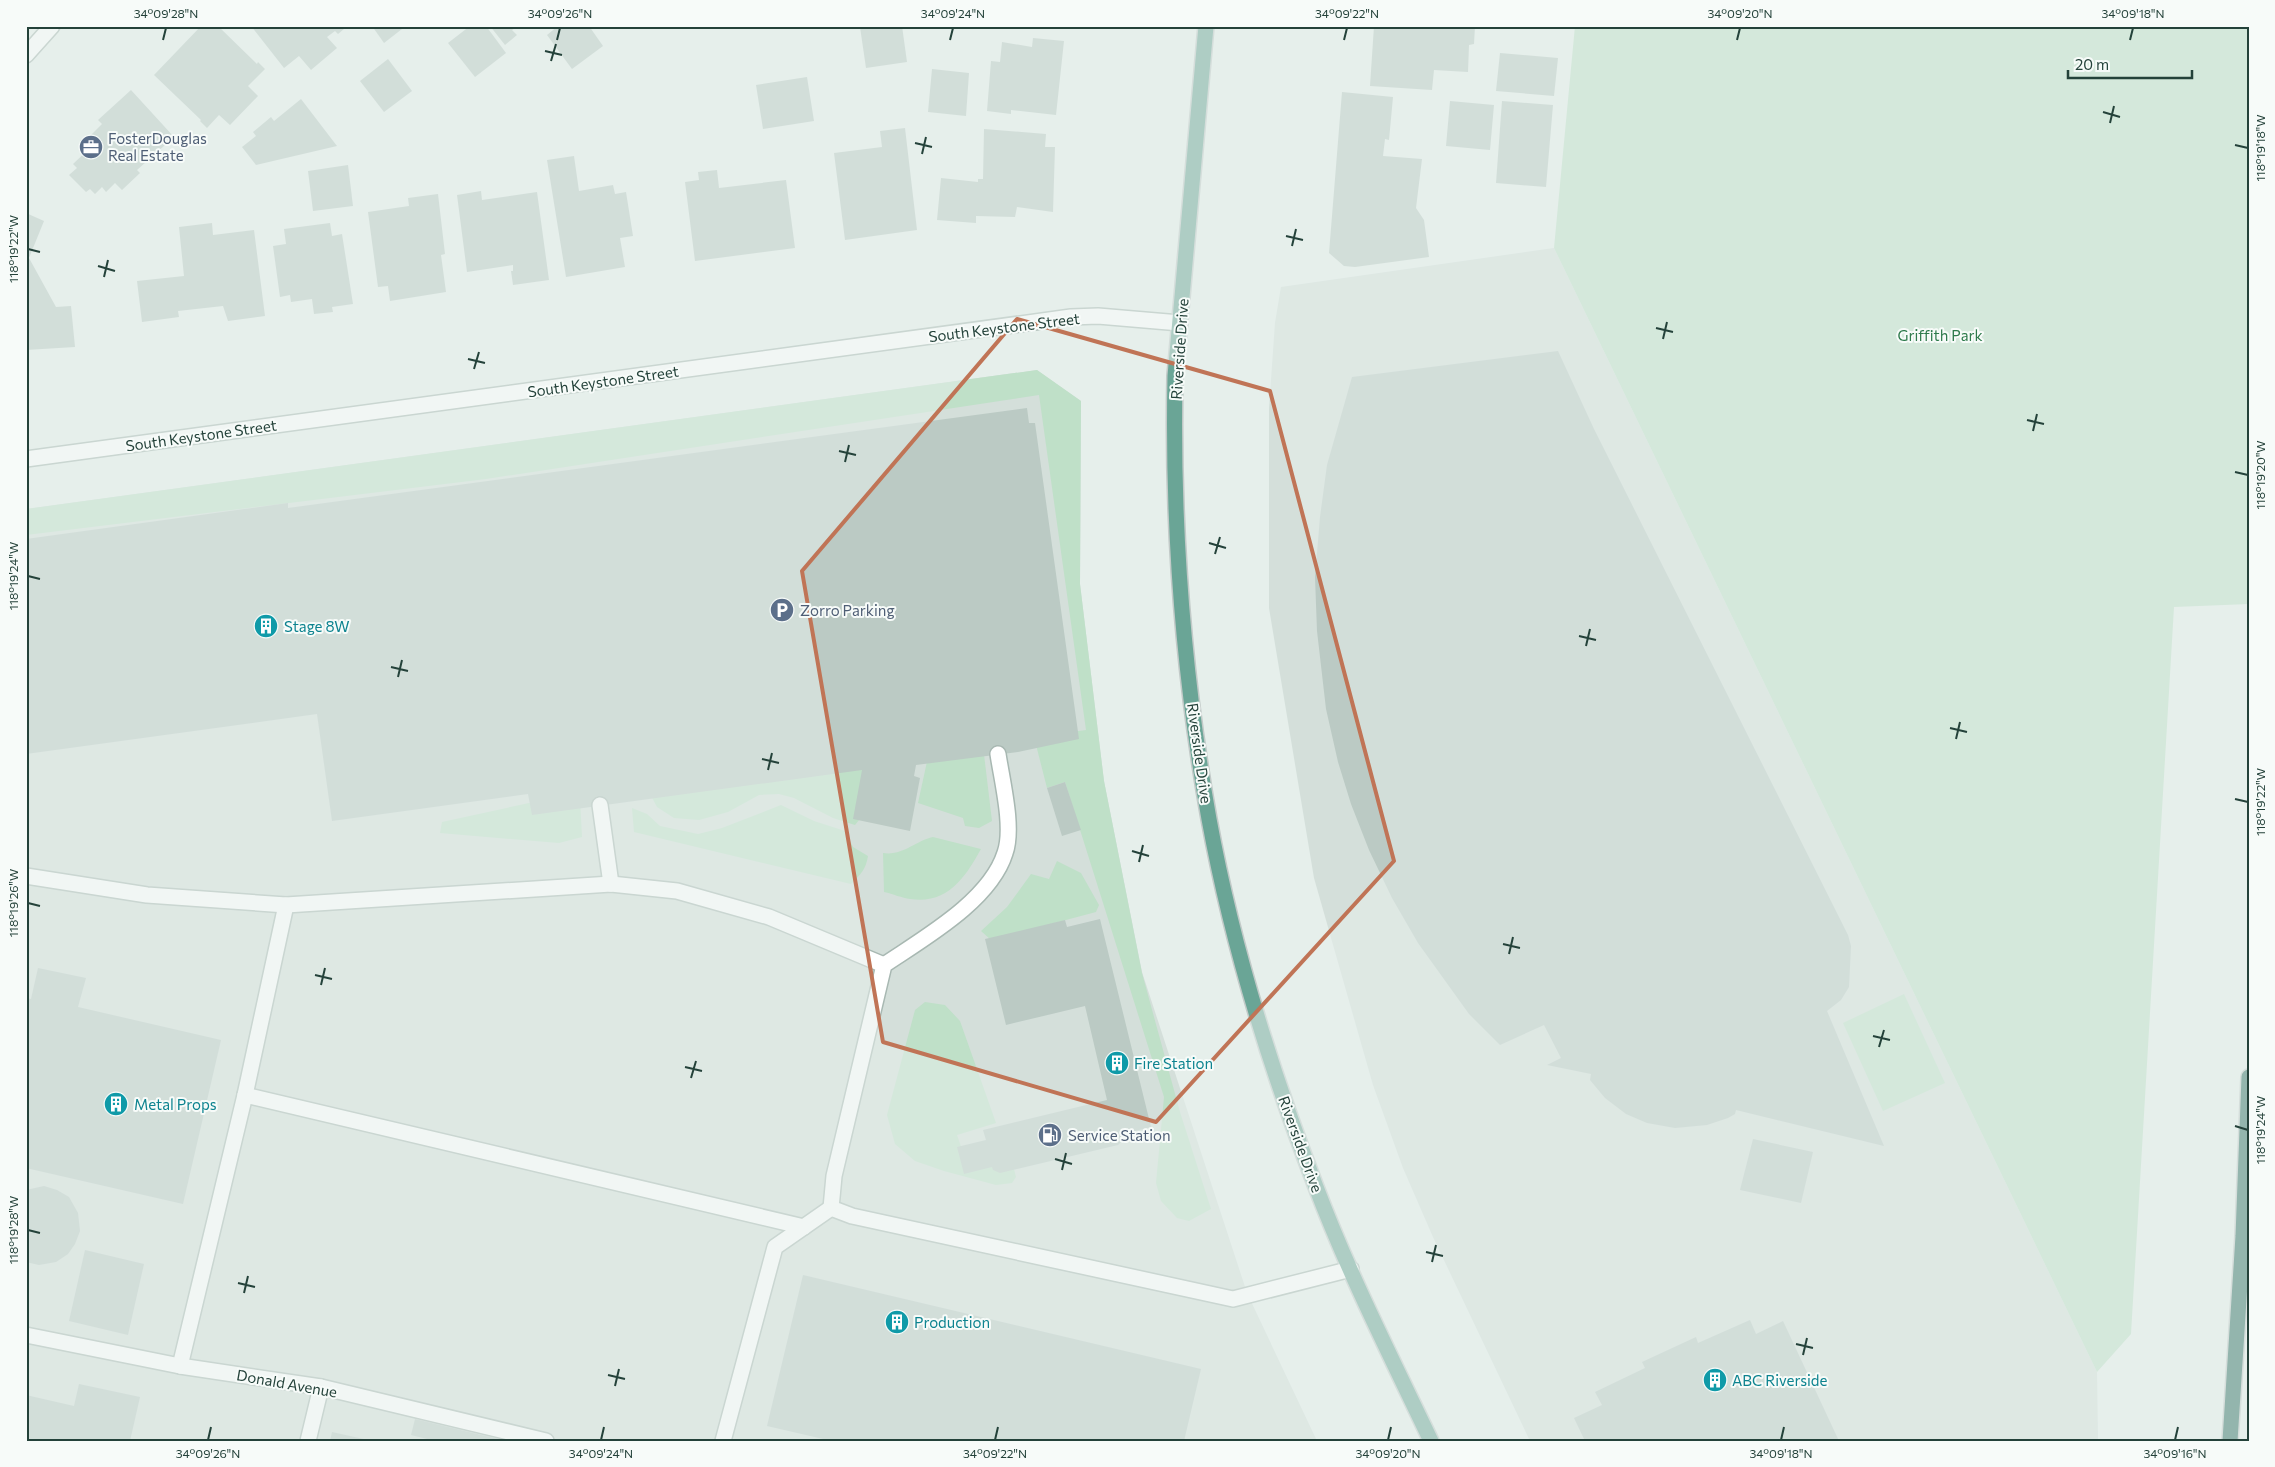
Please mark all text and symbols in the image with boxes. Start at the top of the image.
text: 34°09'28"N [134,6,198,20]
text: 34°09'26"N [528,6,592,20]
text: 34°09'24"N [921,6,985,20]
text: 34°09'22"N [1315,6,1379,20]
text: 34°09'20"N [1707,6,1773,20]
text: 34°09'18"N [2101,6,2165,20]
scale bar [2068,48,2191,80]
text: 20 m [2075,55,2109,73]
text: 118°19'18"W [2253,114,2267,182]
place label: FosterDouglas Real Estate [108,129,207,164]
office icon: FosterDouglas Real Estate [78,134,104,160]
text: 118°19'22"W [6,215,20,283]
street label: Riverside Drive [1166,298,1192,400]
street label: South Keystone Street [927,309,1081,345]
park label: Griffith Park [1897,326,1983,344]
street label: South Keystone Street [526,361,680,401]
street label: South Keystone Street [124,415,278,455]
text: 118°19'20"W [2253,440,2267,510]
text: 118°19'24"W [6,542,20,610]
parking icon: Zorro Parking [769,597,795,623]
place label: Zorro Parking [800,601,895,619]
building icon: Stage 8W [253,613,279,639]
place label: Stage 8W [284,617,350,635]
street label: Riverside Drive [1184,702,1216,805]
text: 118°19'22"W [2253,768,2267,836]
text: 118°19'26"W [6,869,20,937]
building icon: Fire Station [1104,1050,1130,1076]
place label: Fire Station [1134,1054,1213,1072]
building icon: Metal Props [103,1091,129,1117]
street label: Riverside Drive [1275,1093,1327,1195]
place label: Metal Props [134,1095,217,1113]
text: 118°19'24"W [2253,1096,2267,1164]
fuel station icon: Service Station [1037,1122,1063,1148]
place label: Service Station [1068,1126,1171,1144]
text: 118°19'28"W [6,1196,20,1264]
building icon: Production [884,1309,910,1335]
place label: Production [914,1313,990,1331]
street label: Donald Avenue [235,1365,339,1401]
building icon: ABC Riverside [1702,1367,1728,1393]
place label: ABC Riverside [1732,1371,1828,1389]
text: 34°09'26"N [176,1446,240,1460]
text: 34°09'24"N [569,1446,633,1460]
text: 34°09'22"N [963,1446,1027,1460]
text: 34°09'20"N [1355,1446,1421,1460]
text: 34°09'18"N [1749,1446,1813,1460]
text: 34°09'16"N [2143,1446,2207,1460]

